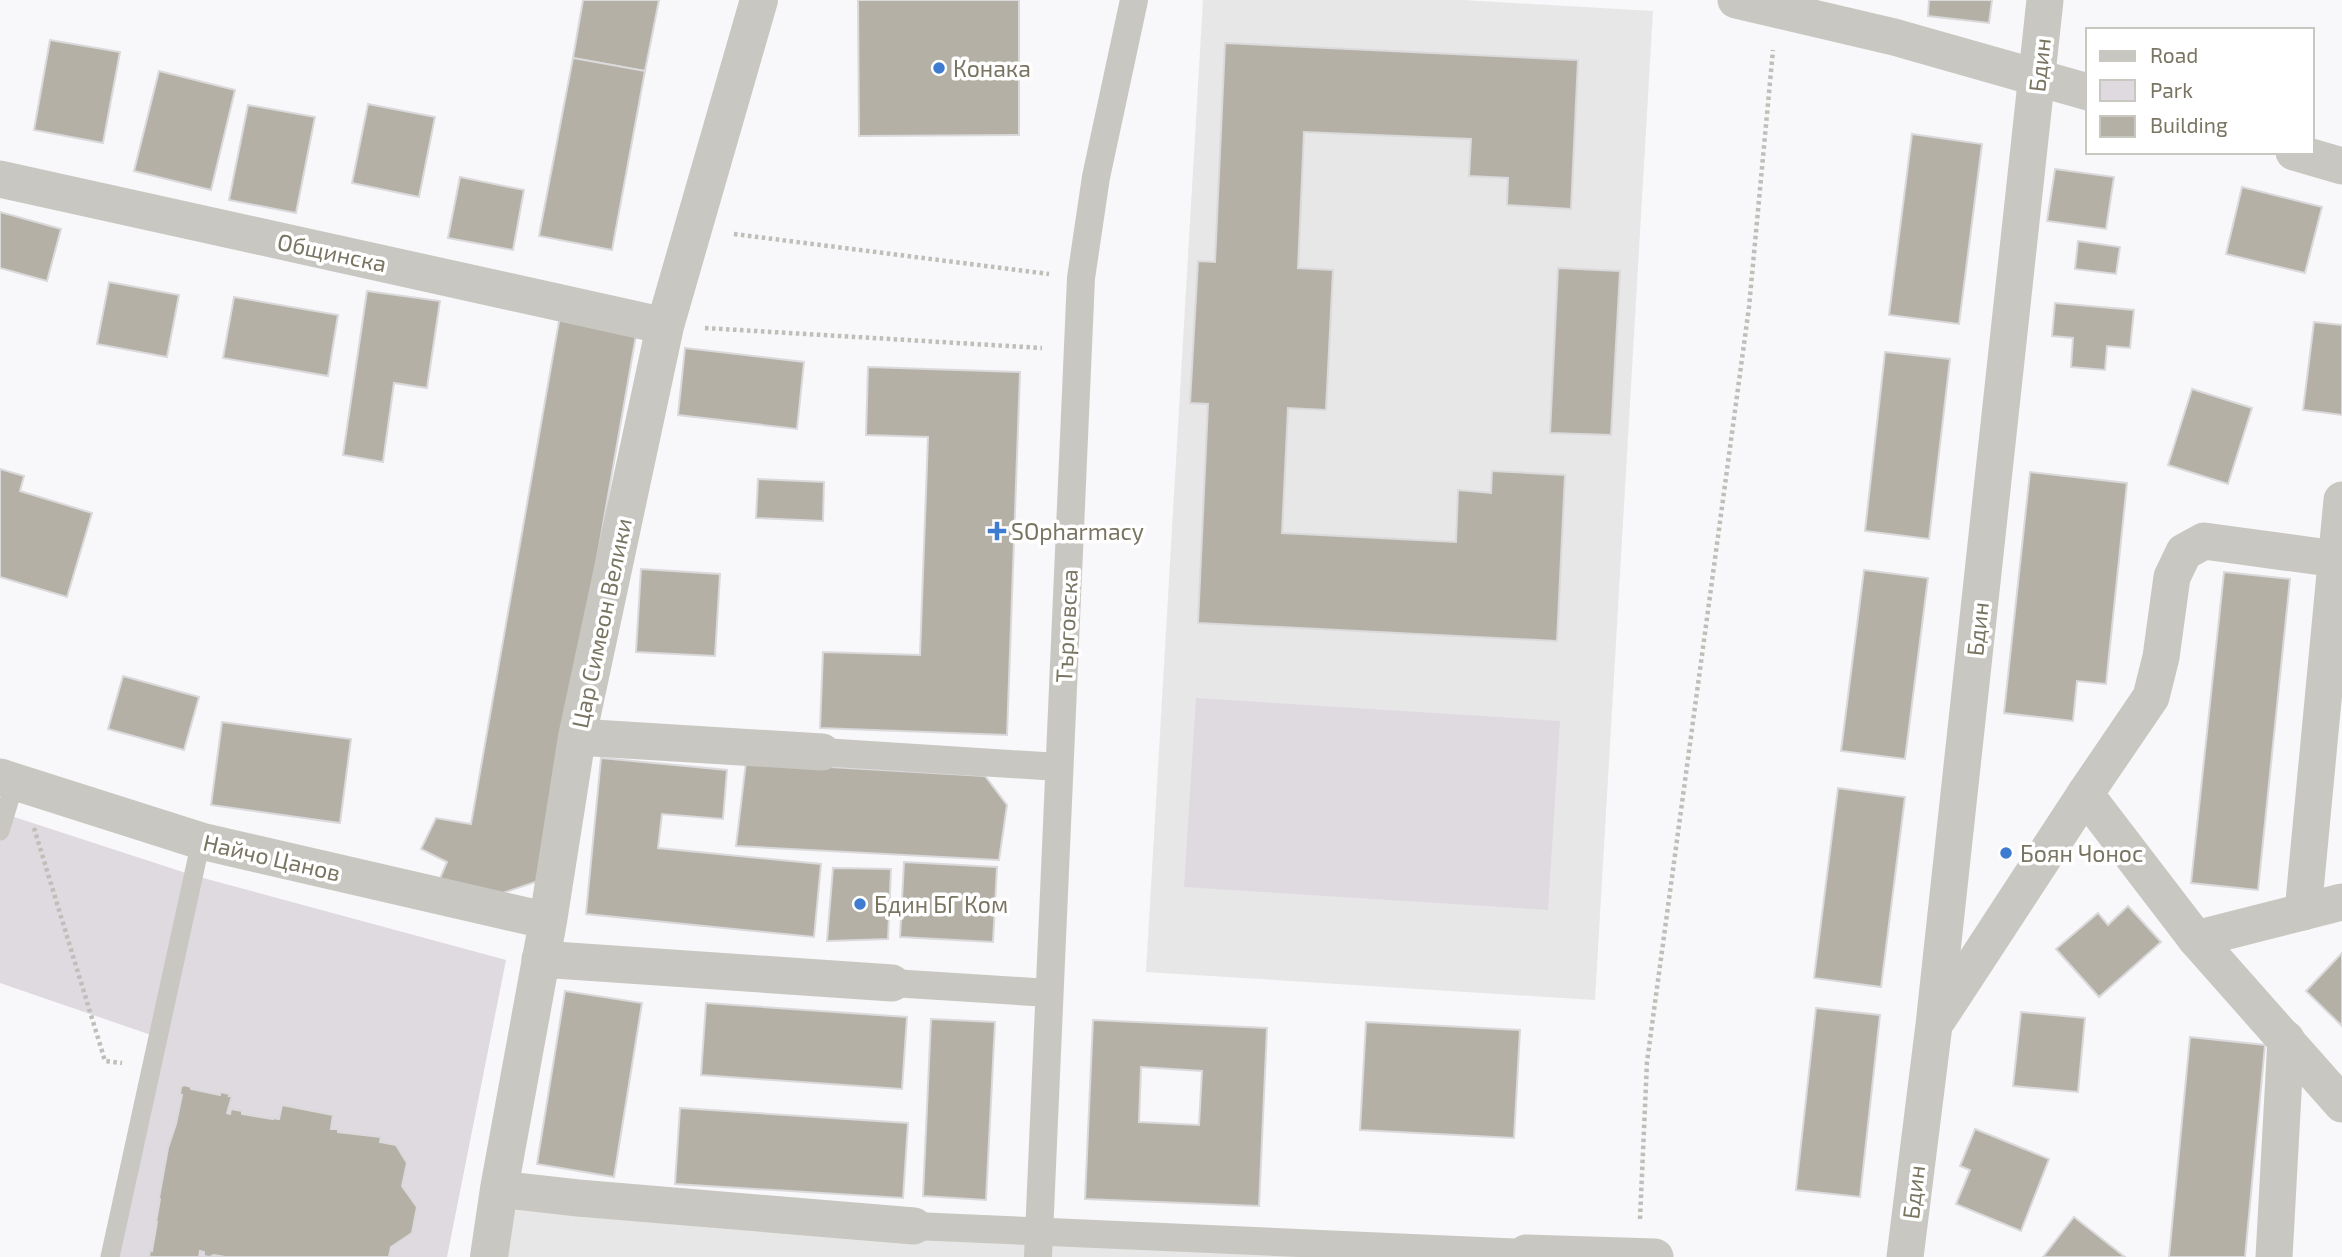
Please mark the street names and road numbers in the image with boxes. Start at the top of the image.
street label: Бдин [2022,37,2056,93]
street label: Общинска [275,227,389,277]
street label: Цар Симеон Велики [565,515,637,731]
street label: Търговска [1049,568,1083,684]
street label: Бдин [1960,601,1994,657]
street label: Найчо Цанов [201,828,343,886]
street label: Бдин [1896,1163,1930,1221]

